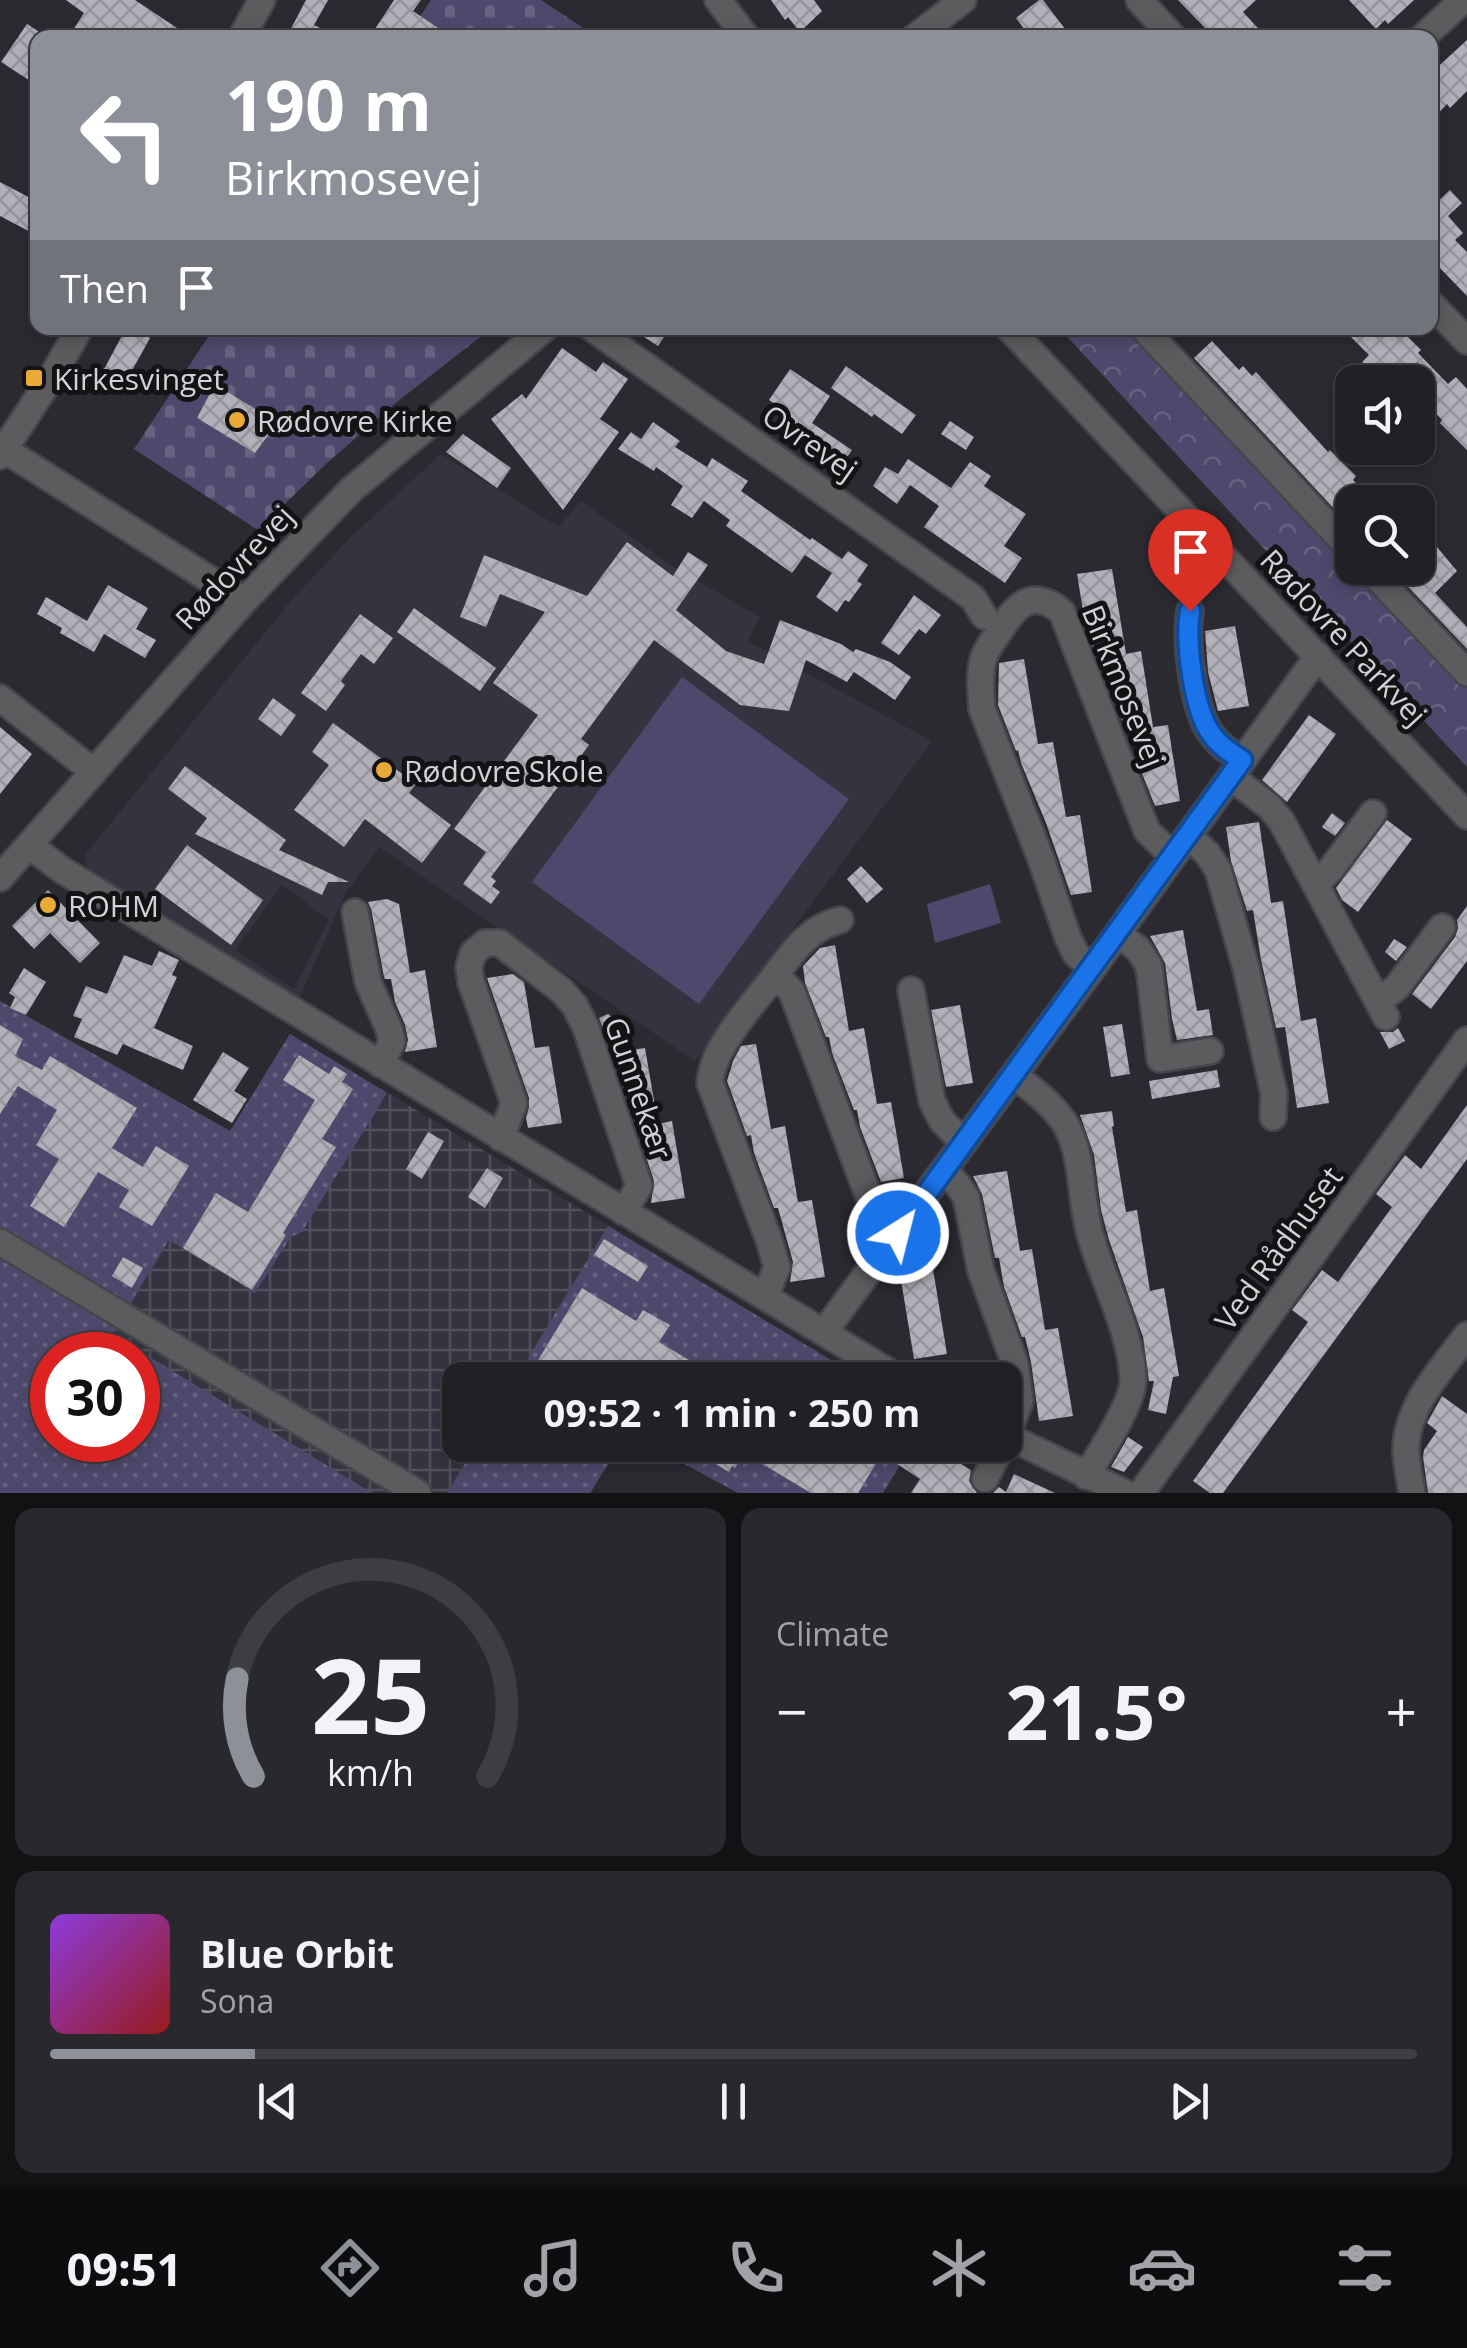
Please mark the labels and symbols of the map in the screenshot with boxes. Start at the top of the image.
place label: Kirkesvinget [54,358,224,399]
marker: Kirkesvinget [23,367,45,389]
street label: Ovrevej [754,395,866,489]
place label: Rødovre Kirke [257,400,453,441]
marker: Rødovre Kirke [226,409,248,431]
street label: Rødovrevej [166,496,302,638]
pin [1148,509,1233,612]
street label: Rødovre Parkvej [1252,540,1436,734]
street label: Birkmosevej [1073,599,1175,773]
place label: Rødovre Skole [404,750,604,791]
marker: Rødovre Skole [373,759,395,781]
place label: ROHM [68,885,159,926]
marker: ROHM [37,894,59,916]
street label: Gunnekær [596,1011,682,1165]
street label: Ved Rådhuset [1205,1158,1351,1338]
position arrow [846,1181,950,1285]
speed limit sign: 30 [30,1332,160,1462]

